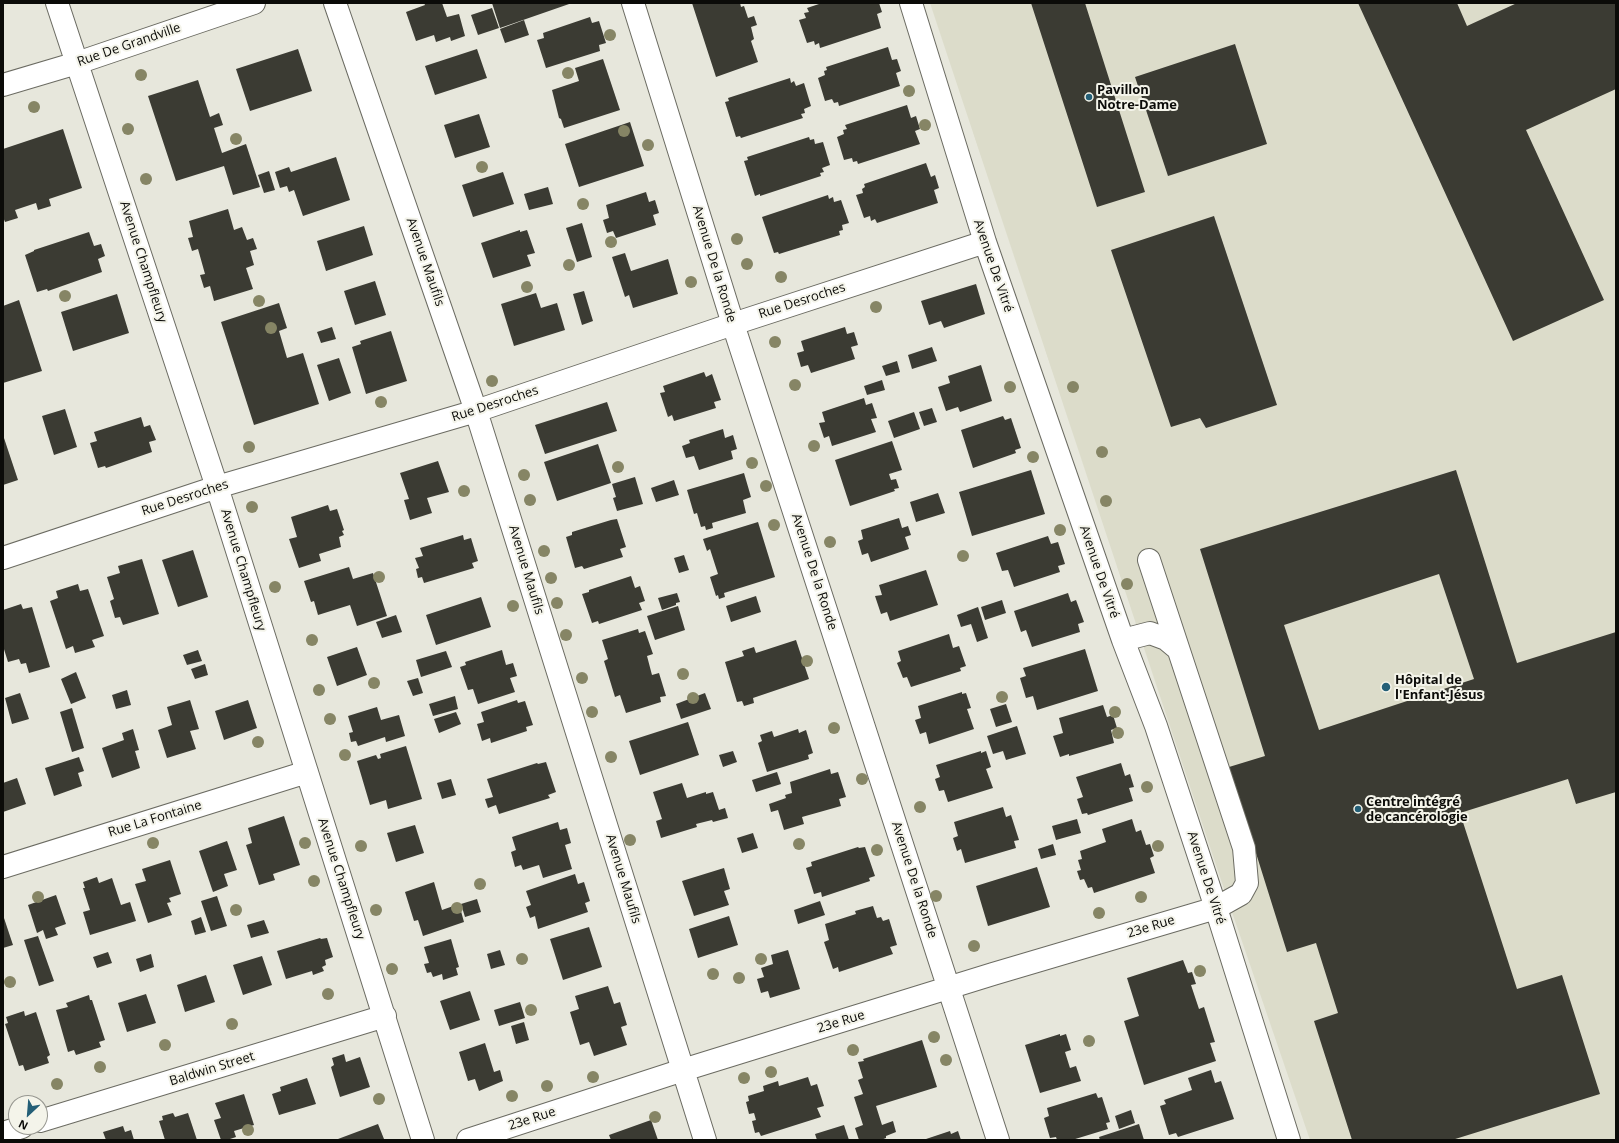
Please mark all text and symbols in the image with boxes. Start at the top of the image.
street label: Rue De Grandville [75,20,183,70]
place label: Pavillon Notre-Dame [1097,82,1177,113]
marker: Pavillon Notre-Dame [1084,92,1094,102]
street label: Avenue Champfleury [116,199,170,325]
street label: Avenue De la Ronde [689,204,739,324]
street label: Avenue Maufils [403,216,447,308]
street label: Avenue De Vitré [970,218,1016,314]
street label: Rue Desroches [757,280,847,322]
street label: Rue Desroches [450,383,540,425]
street label: Rue Desroches [140,477,230,519]
street label: Avenue Champfleury [217,507,269,633]
street label: Avenue De la Ronde [788,512,840,632]
street label: Avenue Maufils [505,523,547,617]
street label: Avenue De Vitré [1076,524,1122,620]
place label: Hôpital de l'Enfant-Jésus [1395,672,1483,703]
marker: Hôpital de l'Enfant-Jésus [1380,681,1392,693]
place label: Centre intégré de cancérologie [1366,794,1468,825]
street label: Rue La Fontaine [106,797,204,841]
marker: Centre intégré de cancérologie [1353,804,1363,814]
street label: Avenue Champfleury [314,816,368,942]
street label: Avenue De la Ronde [888,820,940,940]
street label: Avenue De Vitré [1184,829,1228,927]
street label: Avenue Maufils [602,832,644,926]
street label: 23e Rue [1125,912,1177,942]
street label: 23e Rue [815,1007,867,1037]
street label: Baldwin Street [168,1049,256,1089]
north arrow [8,1095,48,1135]
street label: 23e Rue [506,1104,558,1134]
text: N [16,1117,30,1134]

